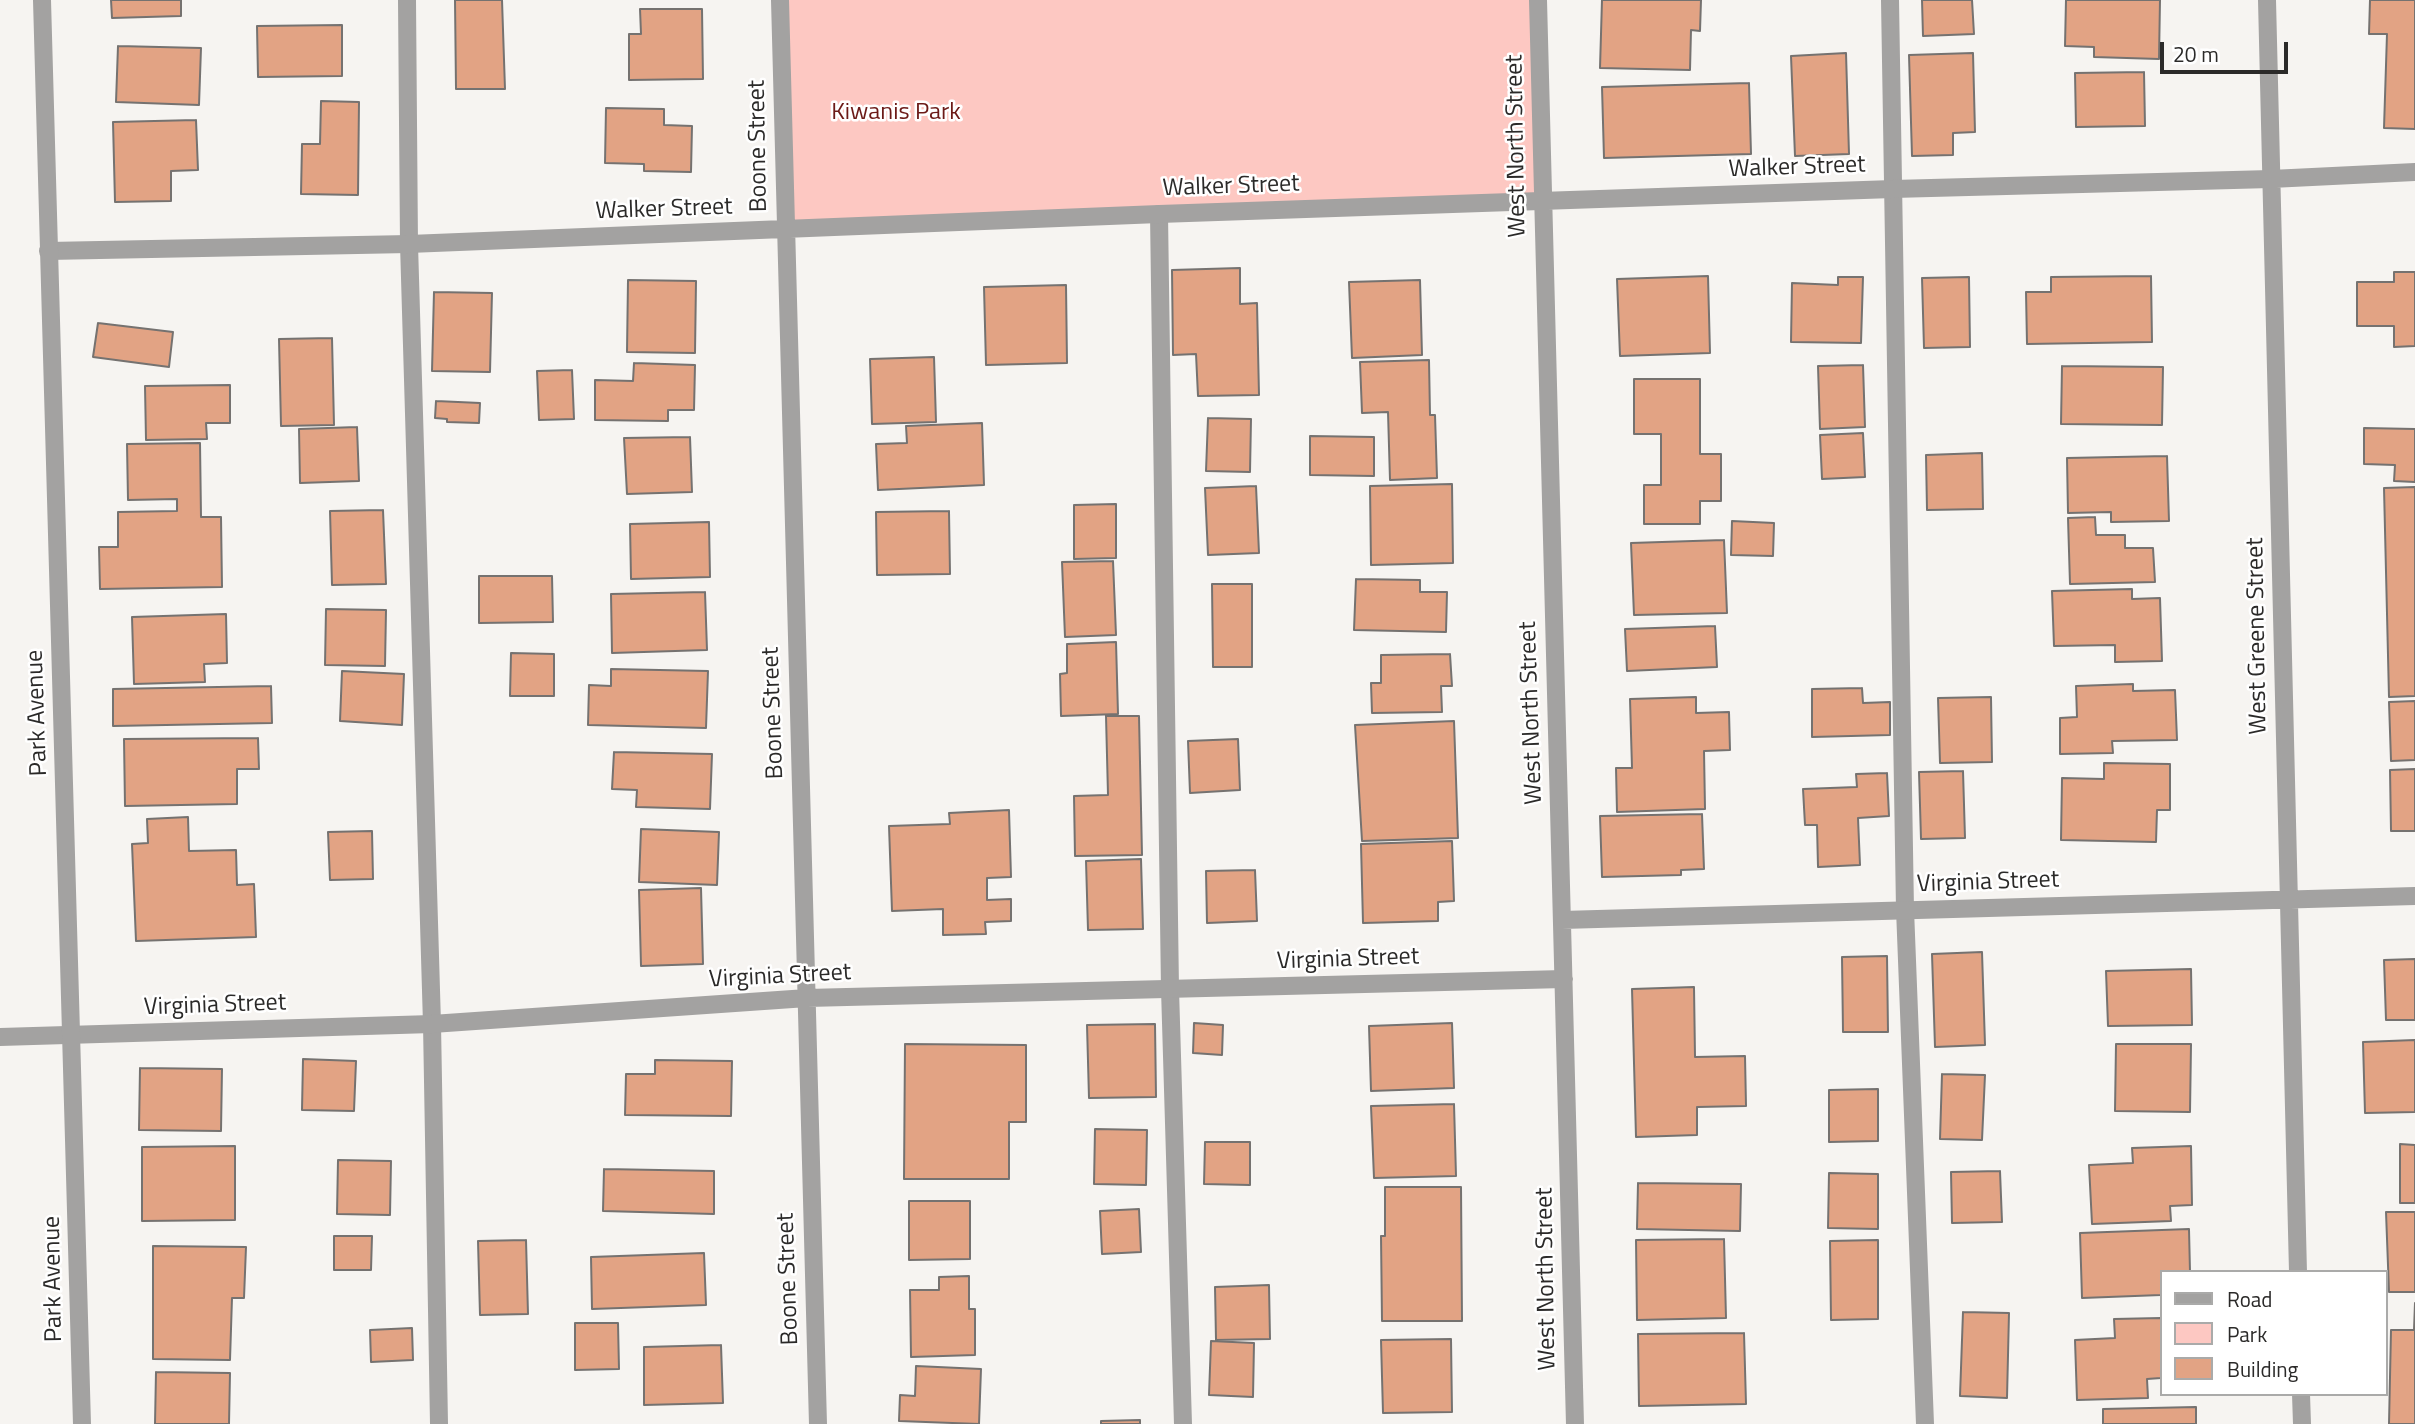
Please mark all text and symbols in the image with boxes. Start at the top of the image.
scale bar [2163,28,2291,72]
text: 20 m [2173,38,2219,70]
street label: West North Street [1501,54,1533,238]
street label: Boone Street [743,80,775,212]
park label: Kiwanis Park [831,99,961,127]
street label: Walker Street [1728,151,1866,185]
street label: Walker Street [1162,170,1300,204]
street label: Walker Street [595,193,733,227]
street label: West Greene Street [2242,537,2274,735]
street label: West North Street [1514,621,1550,805]
street label: Boone Street [757,646,791,780]
street label: Park Avenue [21,649,55,777]
street label: Virginia Street [1916,866,2060,900]
street label: Virginia Street [1276,943,1420,977]
street label: Virginia Street [708,959,852,995]
street label: Virginia Street [143,989,287,1023]
street label: West North Street [1531,1187,1563,1371]
street label: Boone Street [772,1212,806,1346]
street label: Park Avenue [39,1216,69,1342]
legend [2160,1270,2387,1396]
text: Road [2227,1283,2272,1315]
text: Park [2227,1318,2267,1350]
text: Building [2227,1353,2298,1385]

